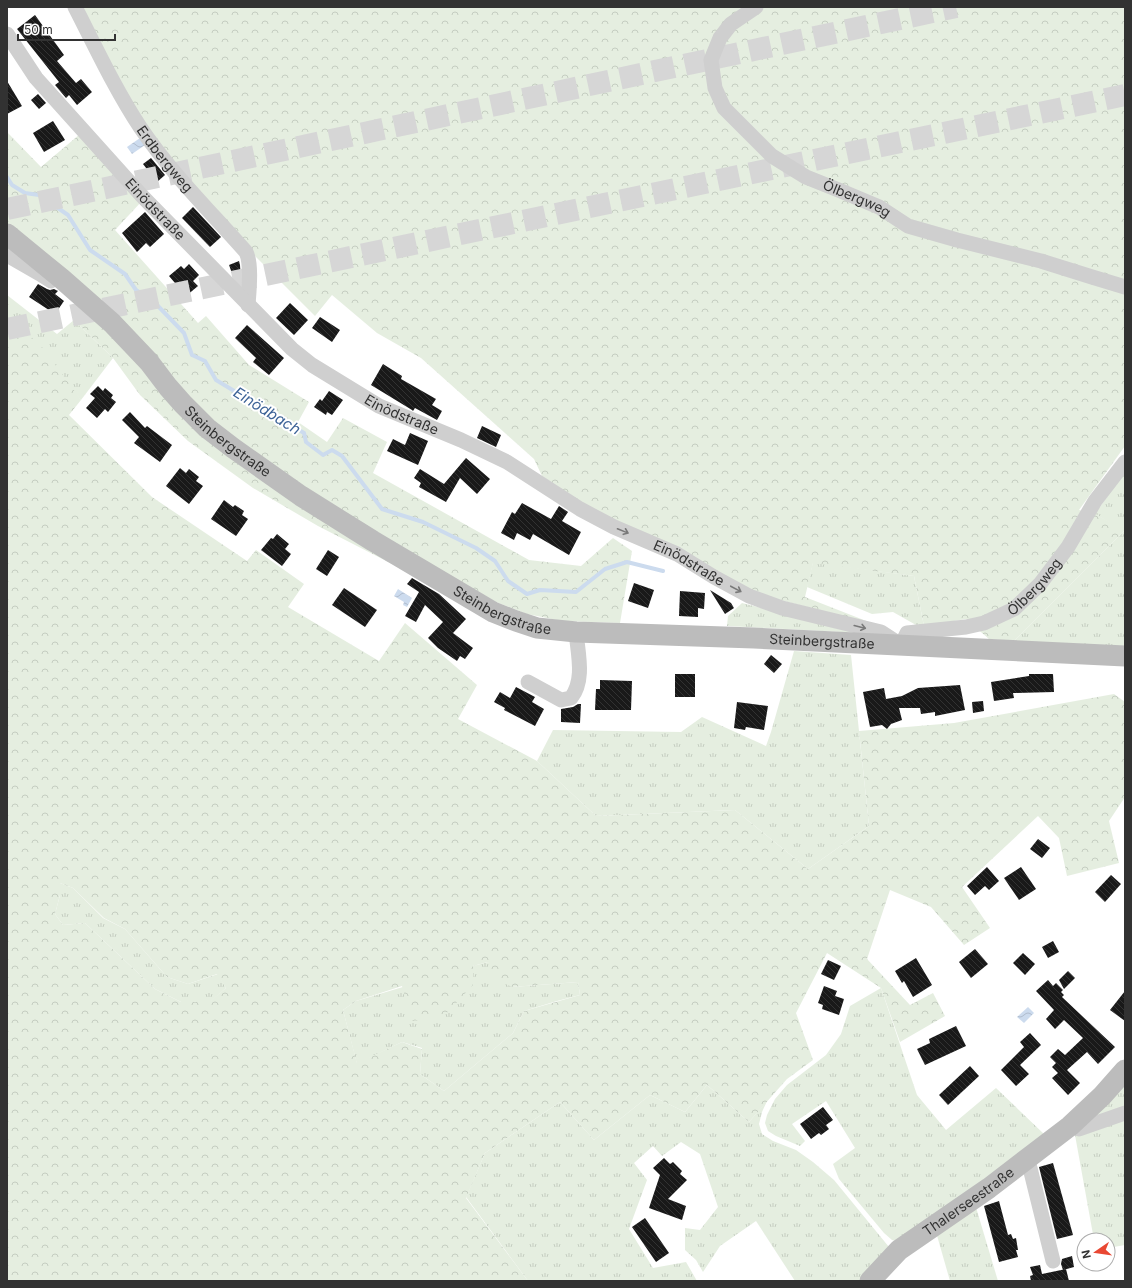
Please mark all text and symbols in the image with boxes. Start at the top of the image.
scale bar [18,16,115,42]
text: 50 m [24,22,53,37]
street label: Erdbergweg [134,122,197,195]
street label: Einödstraße [122,174,189,243]
street label: Ölbergweg [821,176,894,221]
water label: Einödbach [230,382,304,439]
street label: Einödstraße [362,390,441,438]
street label: Steinbergstraße [181,402,275,480]
one-way arrow [617,527,629,535]
street label: Einödstraße [651,536,728,589]
street label: Ölbergweg [1005,554,1065,619]
street label: Steinbergstraße [451,582,552,637]
one-way arrow [730,585,742,593]
one-way arrow [853,623,866,631]
street label: Steinbergstraße [769,630,875,652]
street label: Thalerseestraße [919,1163,1017,1239]
north arrow [1076,1232,1116,1272]
text: N [1078,1249,1094,1260]

